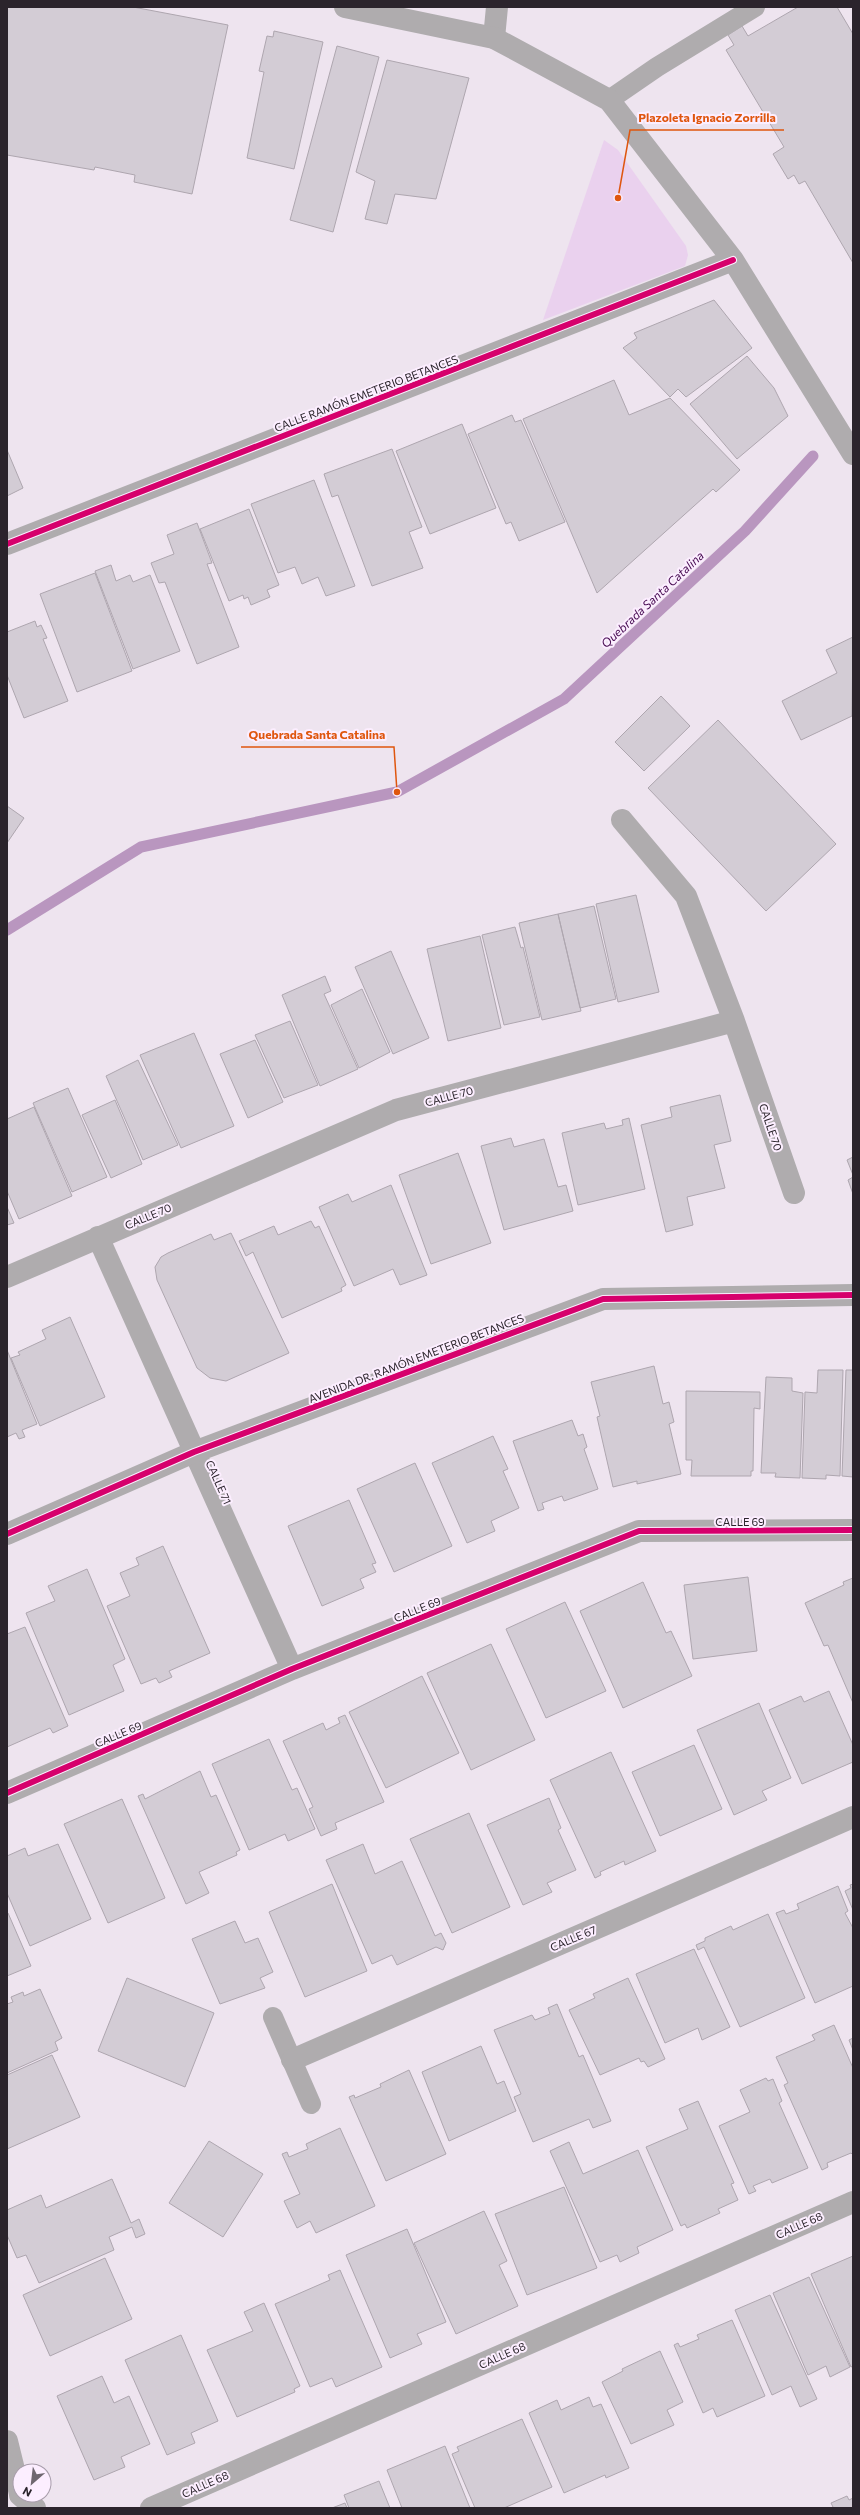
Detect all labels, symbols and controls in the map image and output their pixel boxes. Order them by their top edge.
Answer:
callout: Plazoleta Ignacio Zorrilla [630,106,784,130]
text: Plazoleta Ignacio Zorrilla [638,110,776,124]
street label: CALLE RAMÓN EMETERIO BETANCES [272,351,460,434]
water label: Quebrada Santa Catalina [598,548,706,650]
callout: Quebrada Santa Catalina [241,723,394,747]
text: Quebrada Santa Catalina [249,727,385,741]
street label: CALLE 70 [424,1083,474,1109]
street label: CALLE 70 [757,1102,785,1152]
street label: CALLE 70 [123,1200,173,1232]
street label: AVENIDA DR. RAMÓN EMETERIO BETANCES [306,1310,525,1405]
street label: CALLE 71 [204,1458,234,1506]
street label: CALLE 69 [715,1515,765,1528]
street label: CALLE 69 [392,1594,443,1624]
street label: CALLE 69 [93,1718,144,1750]
street label: CALLE 67 [548,1922,598,1954]
street label: CALLE 68 [774,2209,825,2241]
street label: CALLE 68 [477,2339,528,2371]
north arrow [12,2463,52,2503]
street label: CALLE 68 [180,2468,231,2500]
text: N [20,2485,34,2500]

